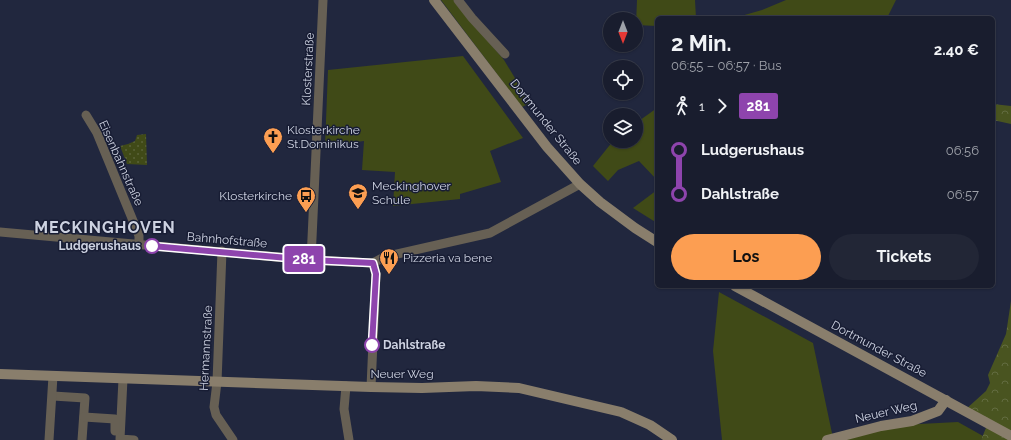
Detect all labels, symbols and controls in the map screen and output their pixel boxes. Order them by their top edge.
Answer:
north arrow [603,12,643,52]
map controls [603,12,643,148]
text: 2 Min. [671,30,732,56]
street label: Klosterstraße [299,32,317,106]
text: 2.40 € [934,41,979,59]
text: 06:55 – 06:57 · Bus [671,58,781,73]
button: locate [603,60,643,100]
street label: Dortmunder Straße [507,76,585,168]
icon: walk [671,95,693,117]
icon: forward [711,95,733,117]
text: 281 [747,98,770,114]
text: 1 [699,99,705,114]
button: layers [603,108,643,148]
street label: Eisenbahnstraße [96,118,146,208]
place label: Klosterkirche St.Dominikus [287,123,360,151]
church icon: Klosterkirche St.Dominikus [262,126,284,154]
text: Ludgerushaus [701,141,804,159]
text: 06:56 [946,143,979,158]
place label: Meckinghover Schule [372,179,452,207]
school or university icon: Meckinghover Schule [347,182,369,210]
bus stop icon: Klosterkirche [295,185,317,213]
text: Dahlstraße [701,185,779,203]
text: 06:57 [947,187,979,202]
place label: Klosterkirche [219,189,292,203]
district label: MECKINGHOVEN [34,218,176,237]
street label: Bahnhofstraße [186,230,268,250]
button: Los [671,234,821,280]
button: Tickets [829,234,979,280]
marker: Ludgerushaus [144,238,160,254]
place label: Ludgerushaus [59,239,141,253]
line badge: 281 [281,246,327,272]
restaurant icon: Pizzeria va bene [378,247,400,275]
text: 281 [292,251,316,267]
place label: Pizzeria va bene [403,251,492,265]
street label: Hermannstraße [197,305,215,391]
street label: Dortmunder Straße [829,318,929,380]
marker: Dahlstraße [364,337,380,353]
place label: Dahlstraße [383,338,445,352]
street label: Neuer Weg [370,367,434,381]
street label: Neuer Weg [854,398,918,426]

